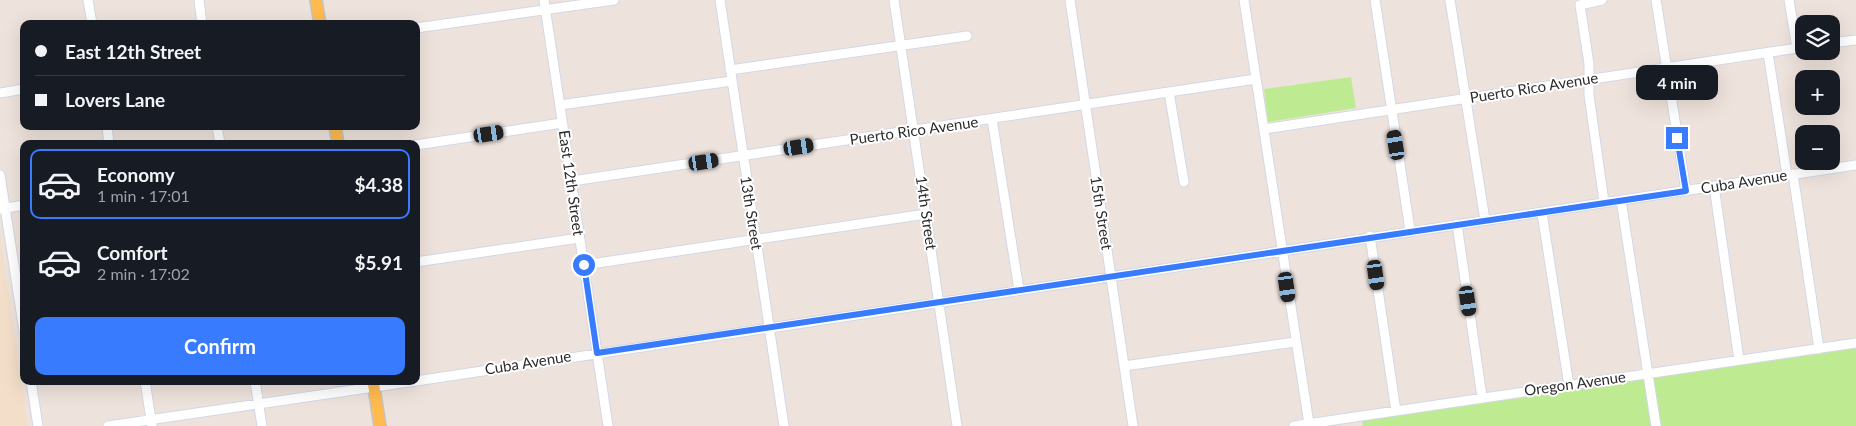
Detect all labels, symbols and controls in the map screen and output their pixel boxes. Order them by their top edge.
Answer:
map controls [1795,15,1840,170]
button: layers [1795,15,1840,60]
text: East 12th Street [65,40,201,63]
callout: 4 min [1636,66,1718,100]
street label: Puerto Rico Avenue [1468,68,1599,106]
button: + [1795,70,1840,115]
text: 4 min [1657,73,1697,92]
text: Lovers Lane [65,88,165,111]
street label: Puerto Rico Avenue [848,112,979,148]
car [473,124,504,144]
button: − [1795,125,1840,170]
route end [1666,127,1688,149]
street label: East 12th Street [556,129,588,237]
car [1386,129,1405,161]
car [783,137,814,157]
car [688,152,719,172]
icon: car [37,162,82,207]
text: Economy [97,163,175,186]
street label: Cuba Avenue [1699,165,1788,197]
text: $4.38 [354,173,403,196]
street label: 13th Street [737,175,767,252]
street label: 14th Street [913,175,941,252]
street label: 15th Street [1087,175,1117,252]
text: 1 min · 17:01 [97,186,190,205]
icon: car [37,240,82,285]
text: Comfort [97,241,168,264]
text: $5.91 [354,251,403,274]
route start [573,254,595,276]
car [1366,259,1385,291]
text: 2 min · 17:02 [97,264,190,283]
car [1277,271,1296,303]
car [1458,285,1477,317]
button: Confirm [35,317,405,375]
street label: Cuba Avenue [483,346,572,378]
street label: Oregon Avenue [1523,367,1627,399]

